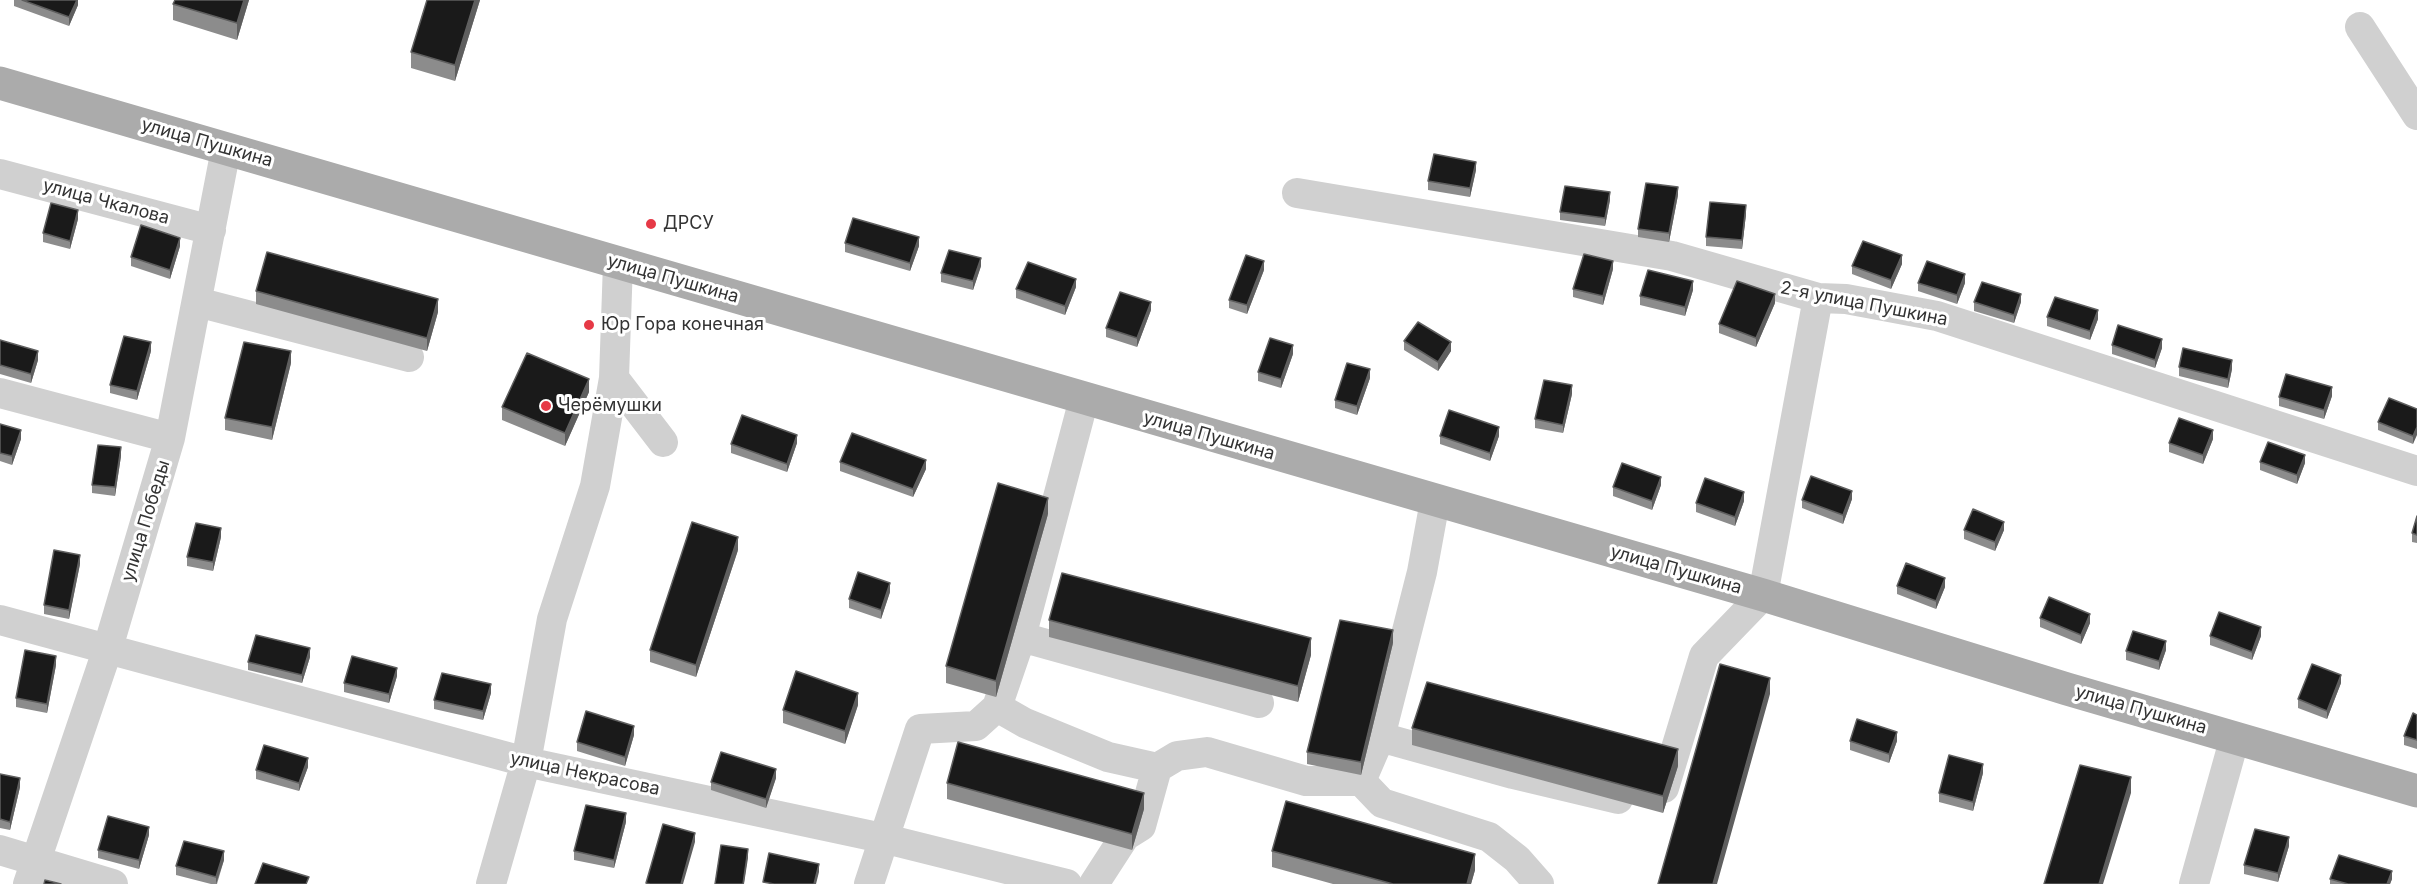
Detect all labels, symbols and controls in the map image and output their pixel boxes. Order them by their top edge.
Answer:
street label: улица Пушкина [139,114,275,172]
street label: улица Чкалова [40,175,172,229]
place label: ДРСУ [663,213,714,235]
marker: ДРСУ [644,217,658,231]
street label: улица Пушкина [605,250,741,308]
street label: 2-я улица Пушкина [1778,277,1950,331]
place label: Юр Гора конечная [601,314,764,336]
marker: Юр Гора конечная [582,318,596,332]
place label: Черёмушки [558,395,662,417]
marker: Черёмушки [539,399,553,413]
street label: улица Пушкина [1141,407,1277,465]
street label: улица Победы [117,458,175,584]
street label: улица Пушкина [1608,541,1744,599]
street label: улица Пушкина [2073,681,2209,739]
street label: улица Некрасова [508,748,662,800]

